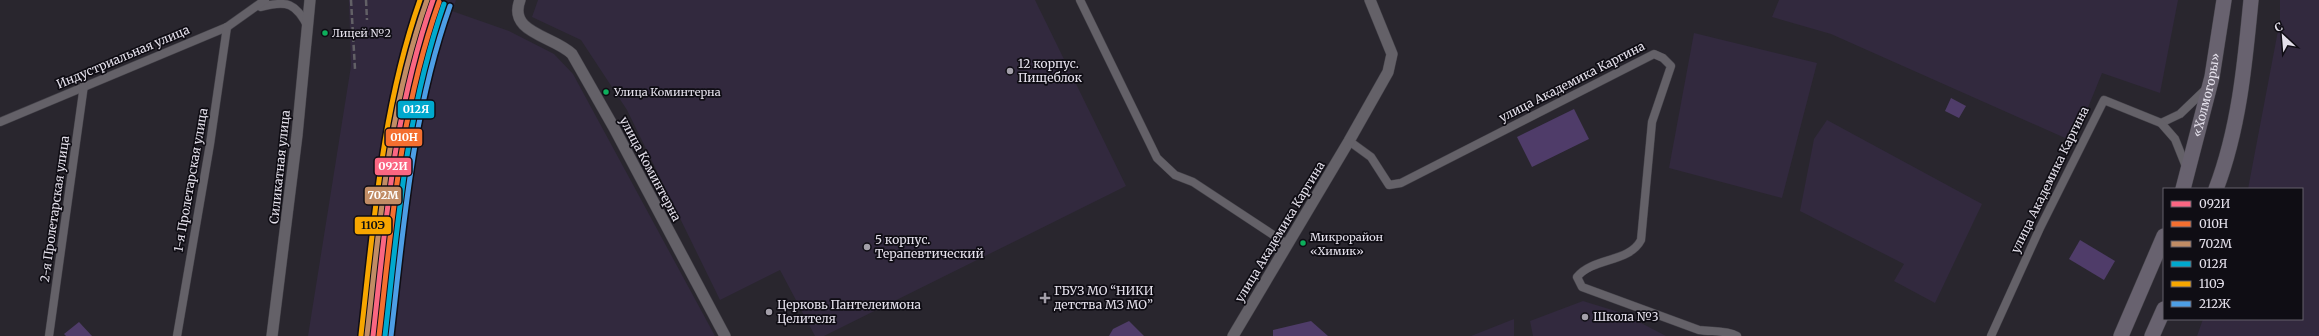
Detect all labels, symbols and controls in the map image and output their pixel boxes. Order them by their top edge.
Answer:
north arrow [2263,16,2303,56]
text: С [2272,19,2285,35]
street label: Индустриальная улица [54,21,192,91]
place label: Лицей №2 [332,26,391,40]
marker: Лицей №2 [320,28,330,38]
street label: улица Академика Каргина [1496,38,1648,125]
street label: «Холмогоры» [2189,52,2223,138]
place label: 12 корпус. Пищеблок [1018,56,1082,85]
marker: 12 корпус. Пищеблок [1005,66,1015,76]
place label: Улица Коминтерна [613,85,721,99]
marker: Улица Коминтерна [601,87,611,97]
line badge: 012Я [397,100,435,119]
text: 012Я [403,102,429,116]
street label: улица Академика Каргина [2007,103,2092,256]
street label: 1-я Пролетарская улица [170,106,211,253]
street label: Силикатная улица [266,109,293,224]
street label: улица Коминтерна [617,114,685,224]
line badge: 010Н [385,128,423,147]
text: 010Н [390,130,418,144]
street label: 2-я Пролетарская улица [37,134,72,283]
line badge: 092И [374,157,412,176]
street label: улица Академика Каргина [1232,158,1328,305]
text: 092И [378,159,408,173]
line badge: 702М [364,186,402,205]
text: 702М [368,188,399,202]
legend [2163,188,2303,320]
text: 092И [2199,196,2231,211]
line badge: 110Э [354,216,392,235]
text: 010Н [2199,216,2229,231]
text: 110Э [361,218,386,232]
place label: Микрорайон «Химик» [1310,230,1383,258]
place label: 5 корпус. Терапевтический [875,232,984,261]
text: 702М [2199,236,2232,251]
marker: Микрорайон «Химик» [1298,238,1308,248]
marker: 5 корпус. Терапевтический [862,242,872,252]
text: 012Я [2199,256,2228,271]
text: 110Э [2199,276,2225,291]
place label: ГБУЗ МО “НИКИ детства МЗ МО” [1053,283,1154,312]
marker: ГБУЗ МО “НИКИ детства МЗ МО” [1039,292,1051,304]
text: 212Ж [2199,296,2231,311]
place label: Церковь Пантелеимона Целителя [777,297,921,326]
marker: Церковь Пантелеимона Целителя [764,307,774,317]
place label: Школа №3 [1593,309,1659,324]
marker: Школа №3 [1580,312,1590,322]

